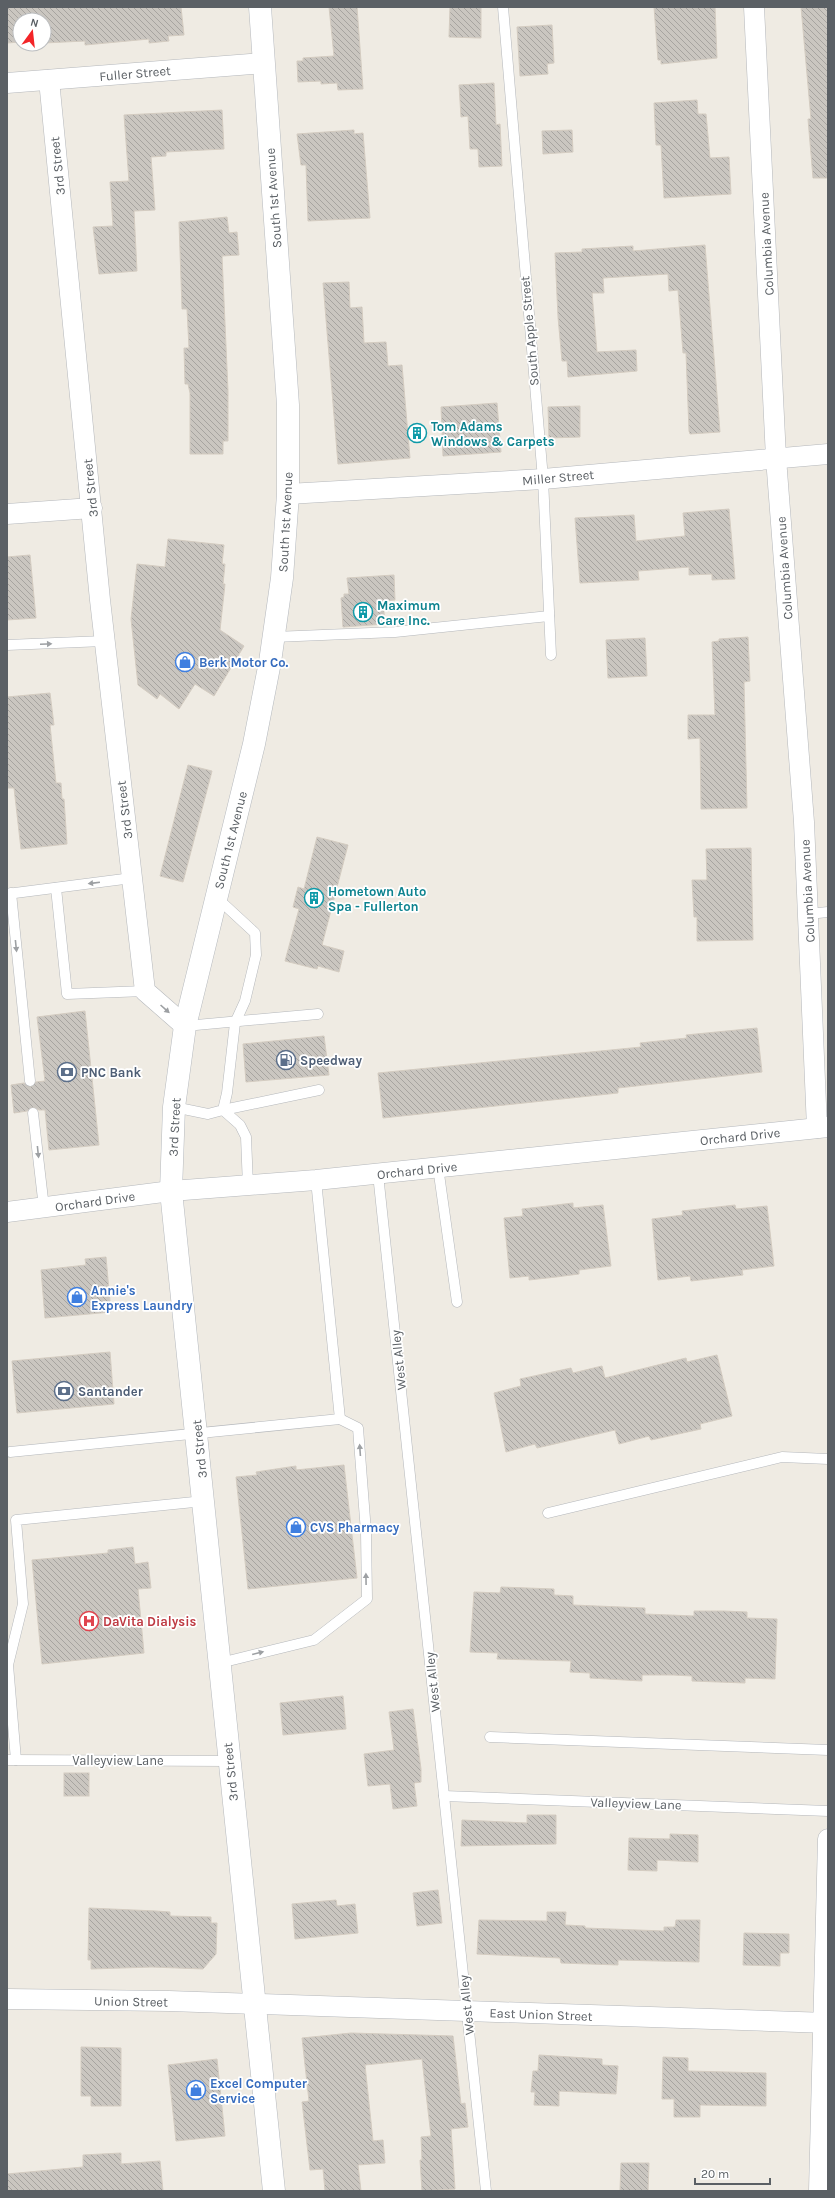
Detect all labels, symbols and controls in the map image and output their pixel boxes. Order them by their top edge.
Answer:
north arrow [12,12,52,52]
text: N [29,16,40,30]
street label: Fuller Street [99,63,172,84]
street label: 3rd Street [47,136,68,196]
street label: South 1st Avenue [262,147,284,249]
street label: Columbia Avenue [756,192,777,296]
street label: South Apple Street [517,275,542,387]
place label: Tom Adams Windows & Carpets [431,419,555,449]
building icon: Tom Adams Windows & Carpets [406,422,428,444]
street label: 3rd Street [80,458,101,518]
street label: Miller Street [521,467,595,488]
street label: South 1st Avenue [275,471,296,573]
street label: Columbia Avenue [773,516,796,620]
place label: Maximum Care Inc. [377,598,440,628]
building icon: Maximum Care Inc. [352,601,374,623]
one-way arrow [40,641,53,647]
shop icon: Berk Motor Co. [174,651,196,673]
place label: Berk Motor Co. [199,655,289,670]
street label: 3rd Street [113,780,136,840]
street label: South 1st Avenue [211,789,250,891]
street label: Columbia Avenue [797,839,818,943]
one-way arrow [88,880,100,886]
place label: Hometown Auto Spa - Fullerton [328,884,426,914]
building icon: Hometown Auto Spa - Fullerton [303,887,325,909]
one-way arrow [13,940,19,952]
one-way arrow [160,1004,170,1013]
fuel station icon: Speedway [275,1049,297,1071]
place label: Speedway [300,1053,362,1068]
bank icon: PNC Bank [56,1061,78,1083]
place label: PNC Bank [81,1065,142,1080]
street label: 3rd Street [165,1097,184,1157]
street label: Orchard Drive [699,1125,781,1148]
one-way arrow [34,1146,41,1158]
street label: Orchard Drive [376,1159,458,1182]
street label: Orchard Drive [54,1188,136,1215]
place label: Annie's Express Laundry [91,1283,193,1313]
shop icon: Annie's Express Laundry [66,1286,88,1308]
street label: West Alley [388,1329,409,1391]
bank icon: Santander [53,1380,75,1402]
place label: Santander [78,1384,144,1399]
street label: 3rd Street [189,1419,210,1479]
one-way arrow [356,1444,363,1456]
shop icon: CVS Pharmacy [285,1516,307,1538]
place label: CVS Pharmacy [310,1520,400,1535]
one-way arrow [363,1573,370,1585]
hospital icon: DaVita Dialysis [78,1610,100,1632]
place label: DaVita Dialysis [103,1614,196,1629]
one-way arrow [251,1650,264,1656]
street label: West Alley [422,1651,443,1713]
street label: 3rd Street [220,1742,241,1802]
street label: Valleyview Lane [72,1753,164,1768]
street label: Valleyview Lane [590,1794,682,1813]
street label: West Alley [456,1974,477,2036]
street label: Union Street [94,1993,168,2010]
street label: East Union Street [489,2005,593,2024]
place label: Excel Computer Service [210,2076,308,2106]
shop icon: Excel Computer Service [185,2079,207,2101]
scale bar [695,2160,770,2186]
text: 20 m [701,2167,729,2181]

